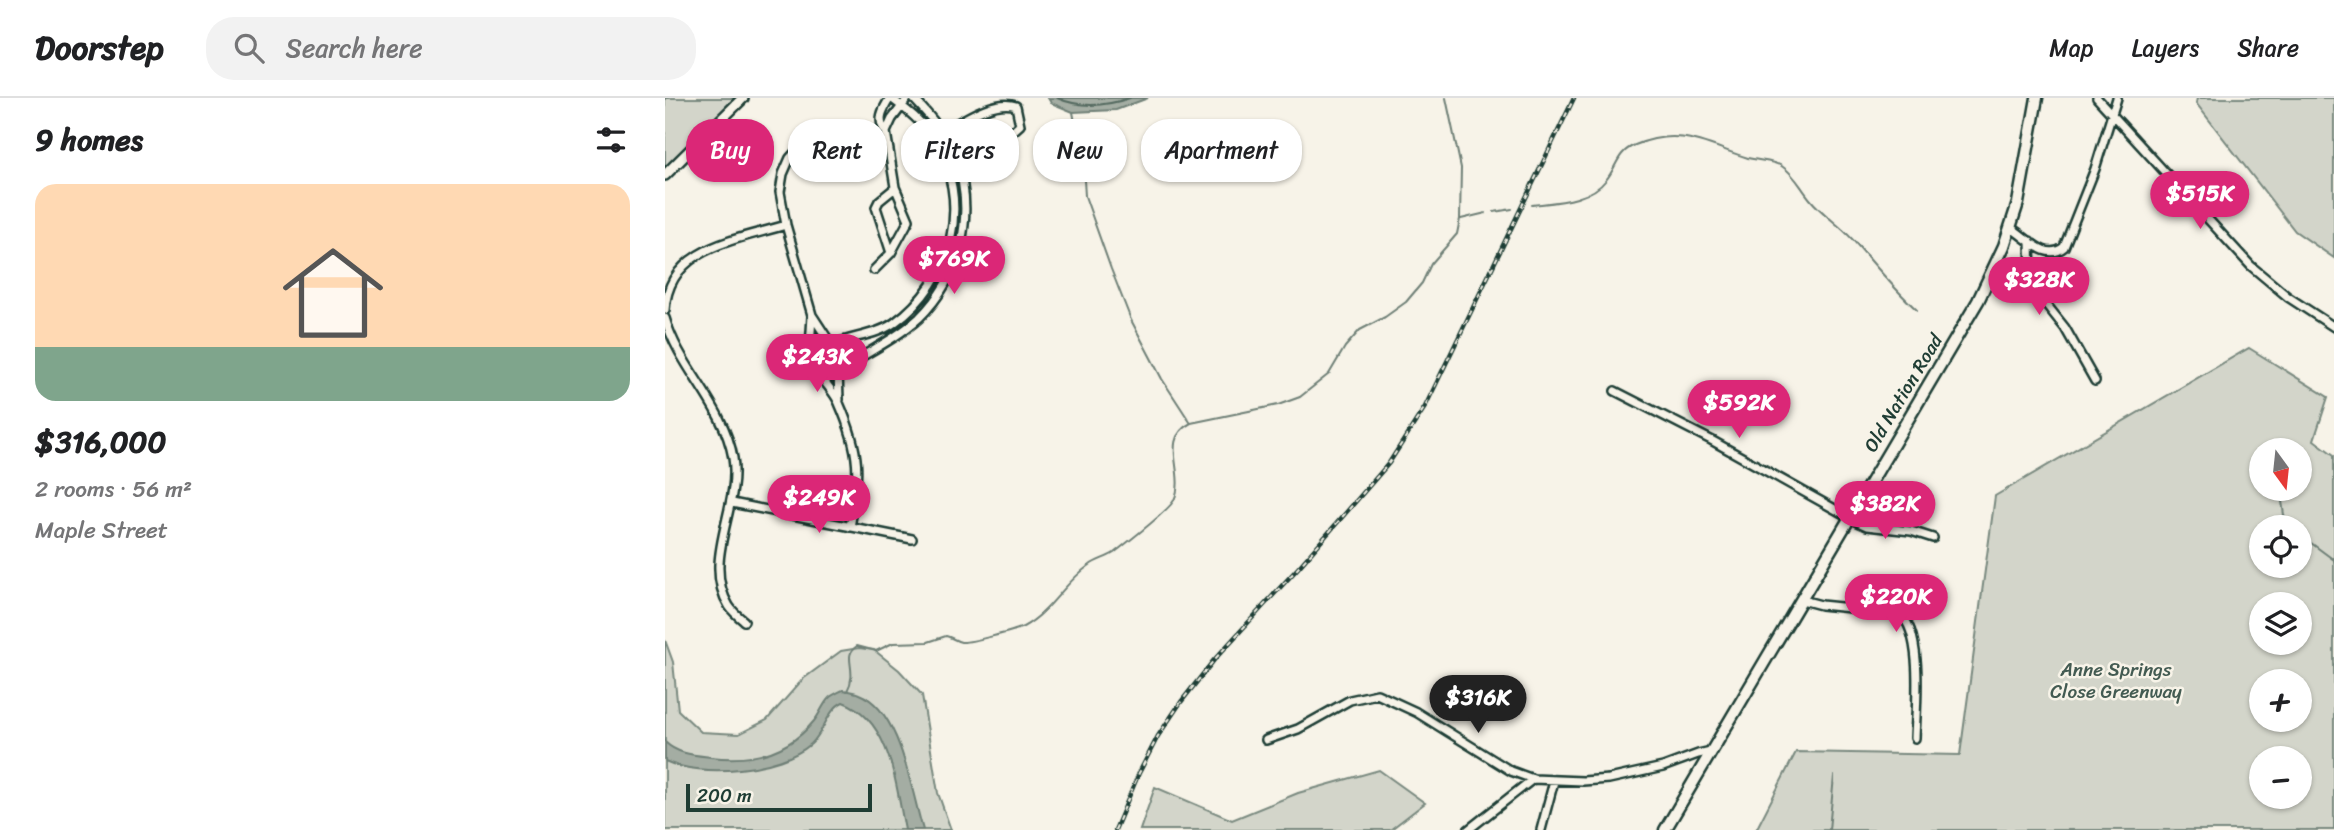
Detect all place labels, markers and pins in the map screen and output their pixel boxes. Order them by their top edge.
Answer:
pin: $515K [2151,172,2249,231]
pin: $769K [905,236,1003,296]
pin: $328K [1990,258,2088,317]
pin: $243K [768,334,866,394]
pin: $592K [1690,380,1788,440]
pin: $249K [770,476,868,535]
pin: $382K [1836,482,1934,541]
pin: $220K [1847,574,1945,634]
pin: $316K [1429,676,1527,735]

